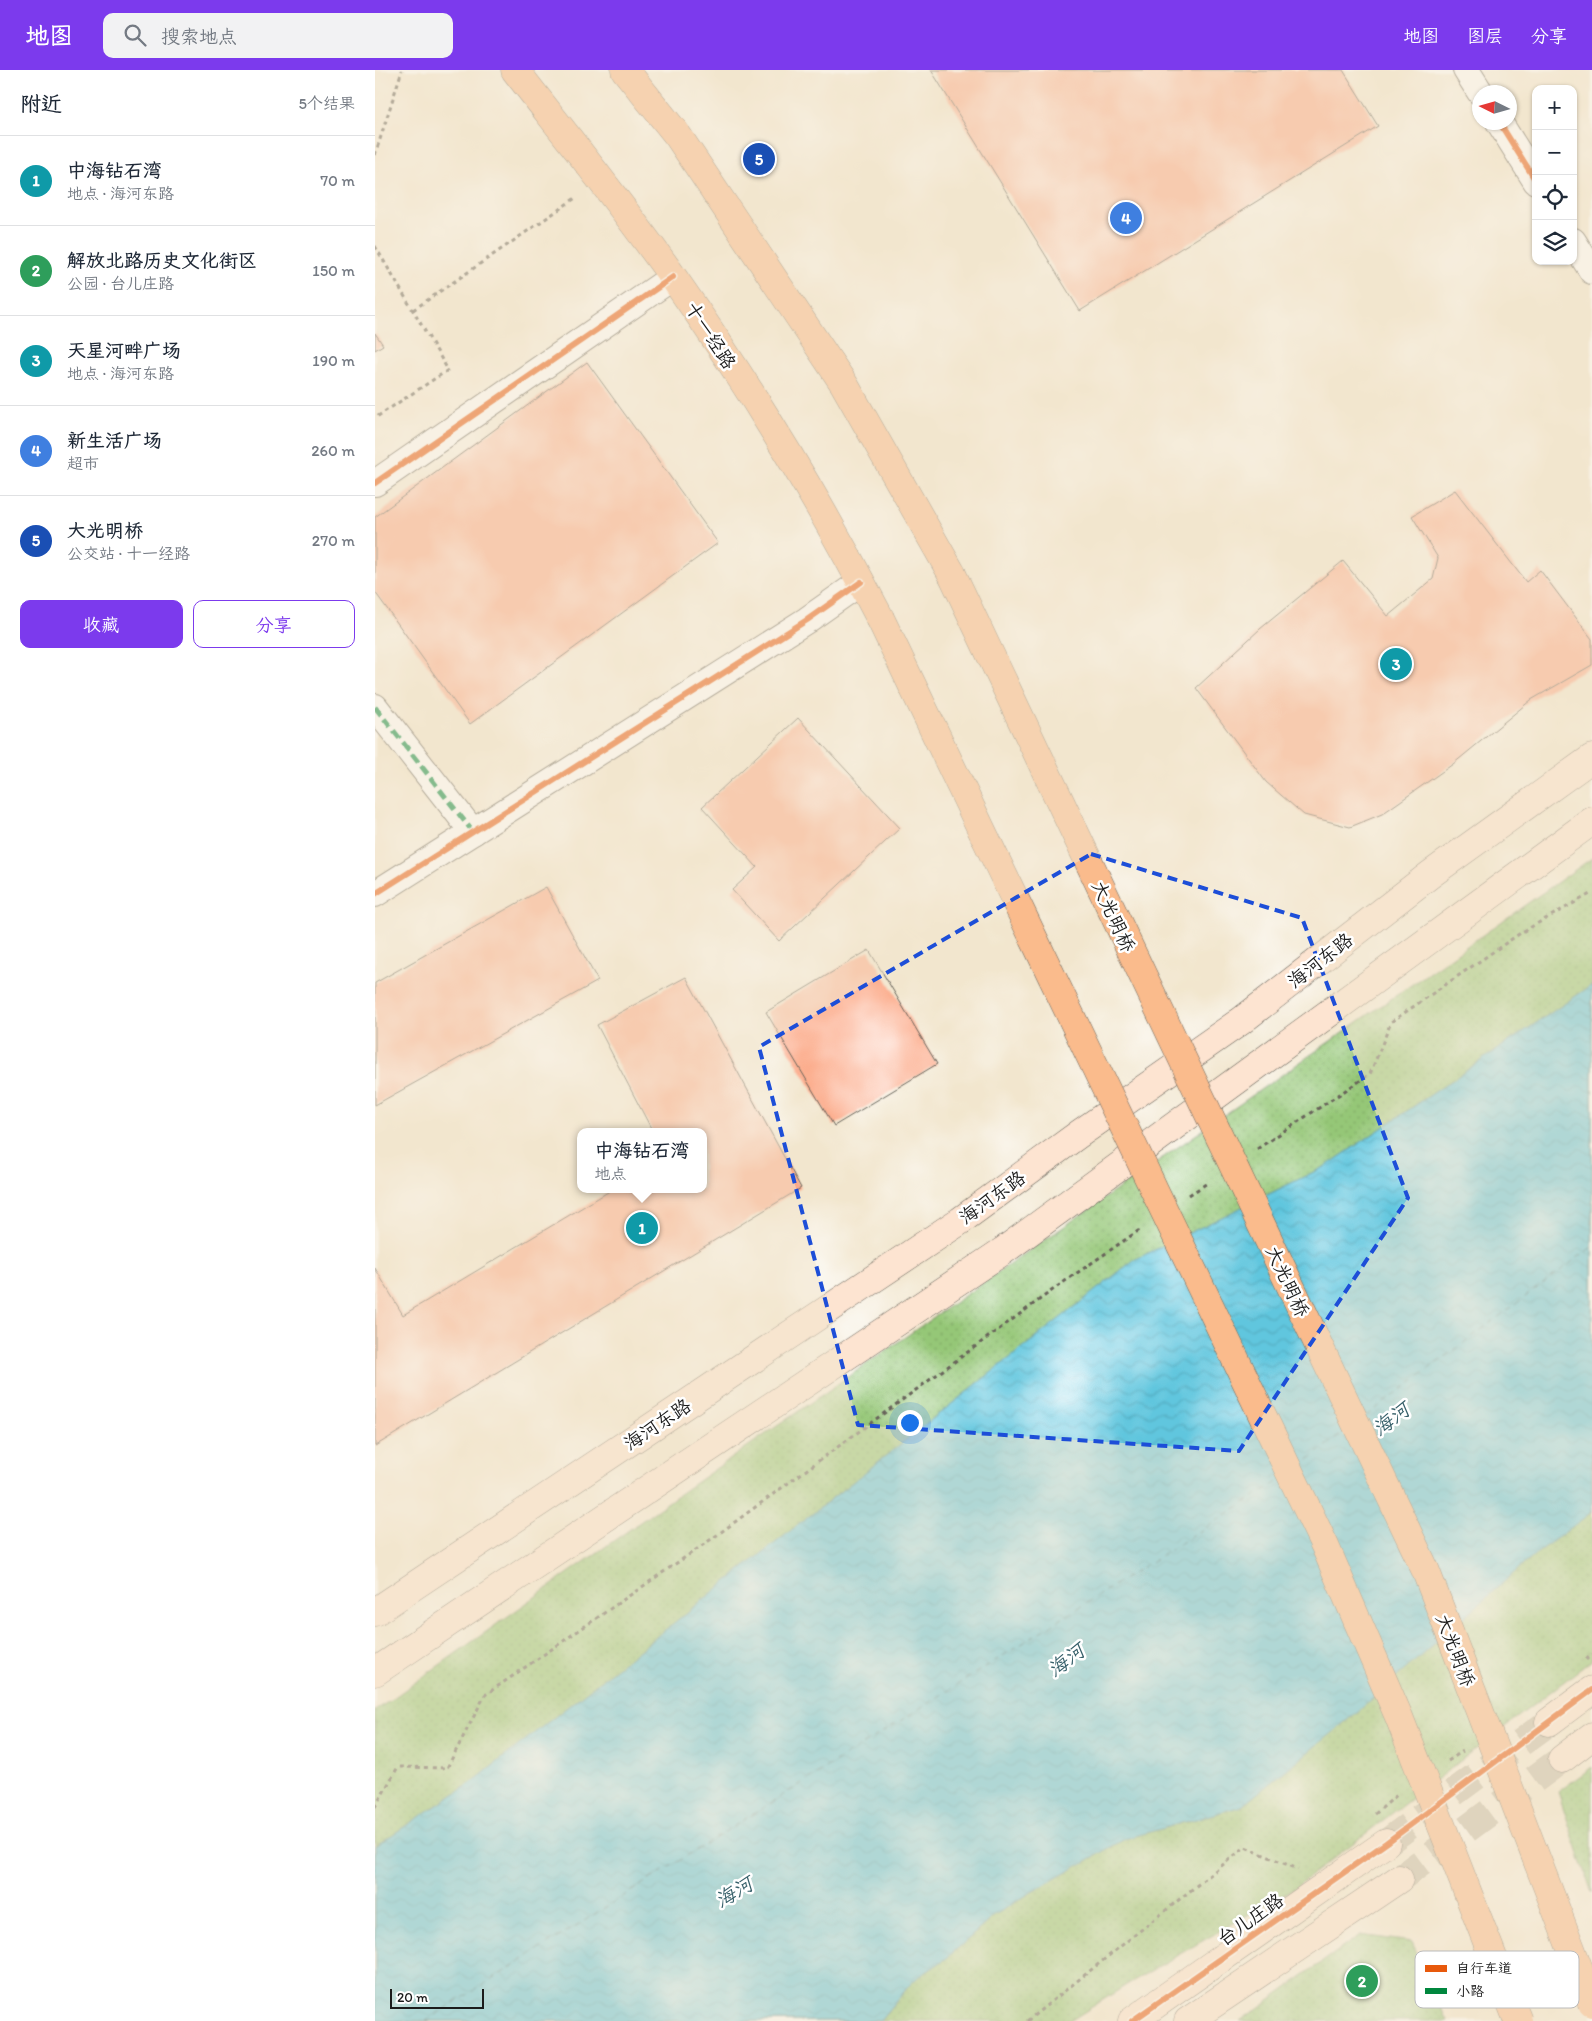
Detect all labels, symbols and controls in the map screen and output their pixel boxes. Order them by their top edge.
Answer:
search box [103,13,453,58]
text: 地图 [25,21,73,50]
icon: search [121,21,149,49]
text: 搜索地点 [161,25,237,48]
text: 地图 [1403,25,1439,47]
text: 图层 [1467,25,1503,47]
text: 分享 [1531,25,1567,47]
north arrow [1472,85,1517,130]
map controls [1532,85,1577,265]
button: + [1532,85,1577,130]
text: 附近 [20,91,62,116]
text: 5个结果 [299,94,355,113]
button: − [1532,130,1577,175]
pin: 5 [743,140,775,178]
text: 中海钻石湾 [67,159,162,182]
text: 1 [32,171,40,190]
text: 70 m [320,171,355,190]
button: locate [1532,175,1577,220]
text: 地点 · 海河东路 [67,184,174,203]
pin: 4 [1110,199,1142,237]
button: layers [1532,220,1577,265]
text: 解放北路历史文化街区 [67,249,257,272]
text: 2 [32,261,40,280]
text: 150 m [312,261,355,280]
text: 公园 · 台儿庄路 [67,274,174,293]
street label: 十一经路 [680,297,741,373]
text: 天星河畔广场 [67,339,181,362]
text: 3 [32,351,40,370]
text: 190 m [312,351,355,370]
text: 地点 · 海河东路 [67,364,174,383]
text: 新生活广场 [67,429,162,452]
text: 4 [31,441,41,460]
text: 260 m [311,441,355,460]
text: 超市 [67,454,99,473]
text: 大光明桥 [67,519,143,542]
text: 5 [32,531,40,550]
text: 270 m [312,531,355,550]
text: 公交站 · 十一经路 [67,544,190,563]
button: 收藏 [20,600,183,648]
button: 分享 [193,600,355,648]
pin: 3 [1380,645,1412,683]
street label: 大光明桥 [1087,877,1140,956]
street label: 海河东路 [1283,928,1357,993]
popup [577,1128,707,1193]
text: 中海钻石湾 [594,1139,690,1162]
text: 地点 [594,1164,627,1183]
street label: 海河东路 [955,1166,1030,1229]
pin: 1 [626,1209,658,1247]
street label: 大光明桥 [1261,1242,1314,1321]
street label: 海河东路 [619,1394,695,1455]
water label: 海河 [1368,1396,1417,1441]
your location [897,1410,923,1436]
street label: 大光明桥 [1431,1611,1480,1690]
water label: 海河 [1043,1637,1092,1682]
water label: 海河 [711,1870,760,1913]
street label: 台儿庄路 [1213,1888,1288,1951]
legend [1415,1951,1579,2008]
text: 自行车道 [1456,1960,1512,1977]
pin: 2 [1346,1962,1378,2000]
text: 小路 [1456,1983,1484,2000]
scale bar [390,1986,484,2009]
text: 20 m [397,1989,428,2006]

